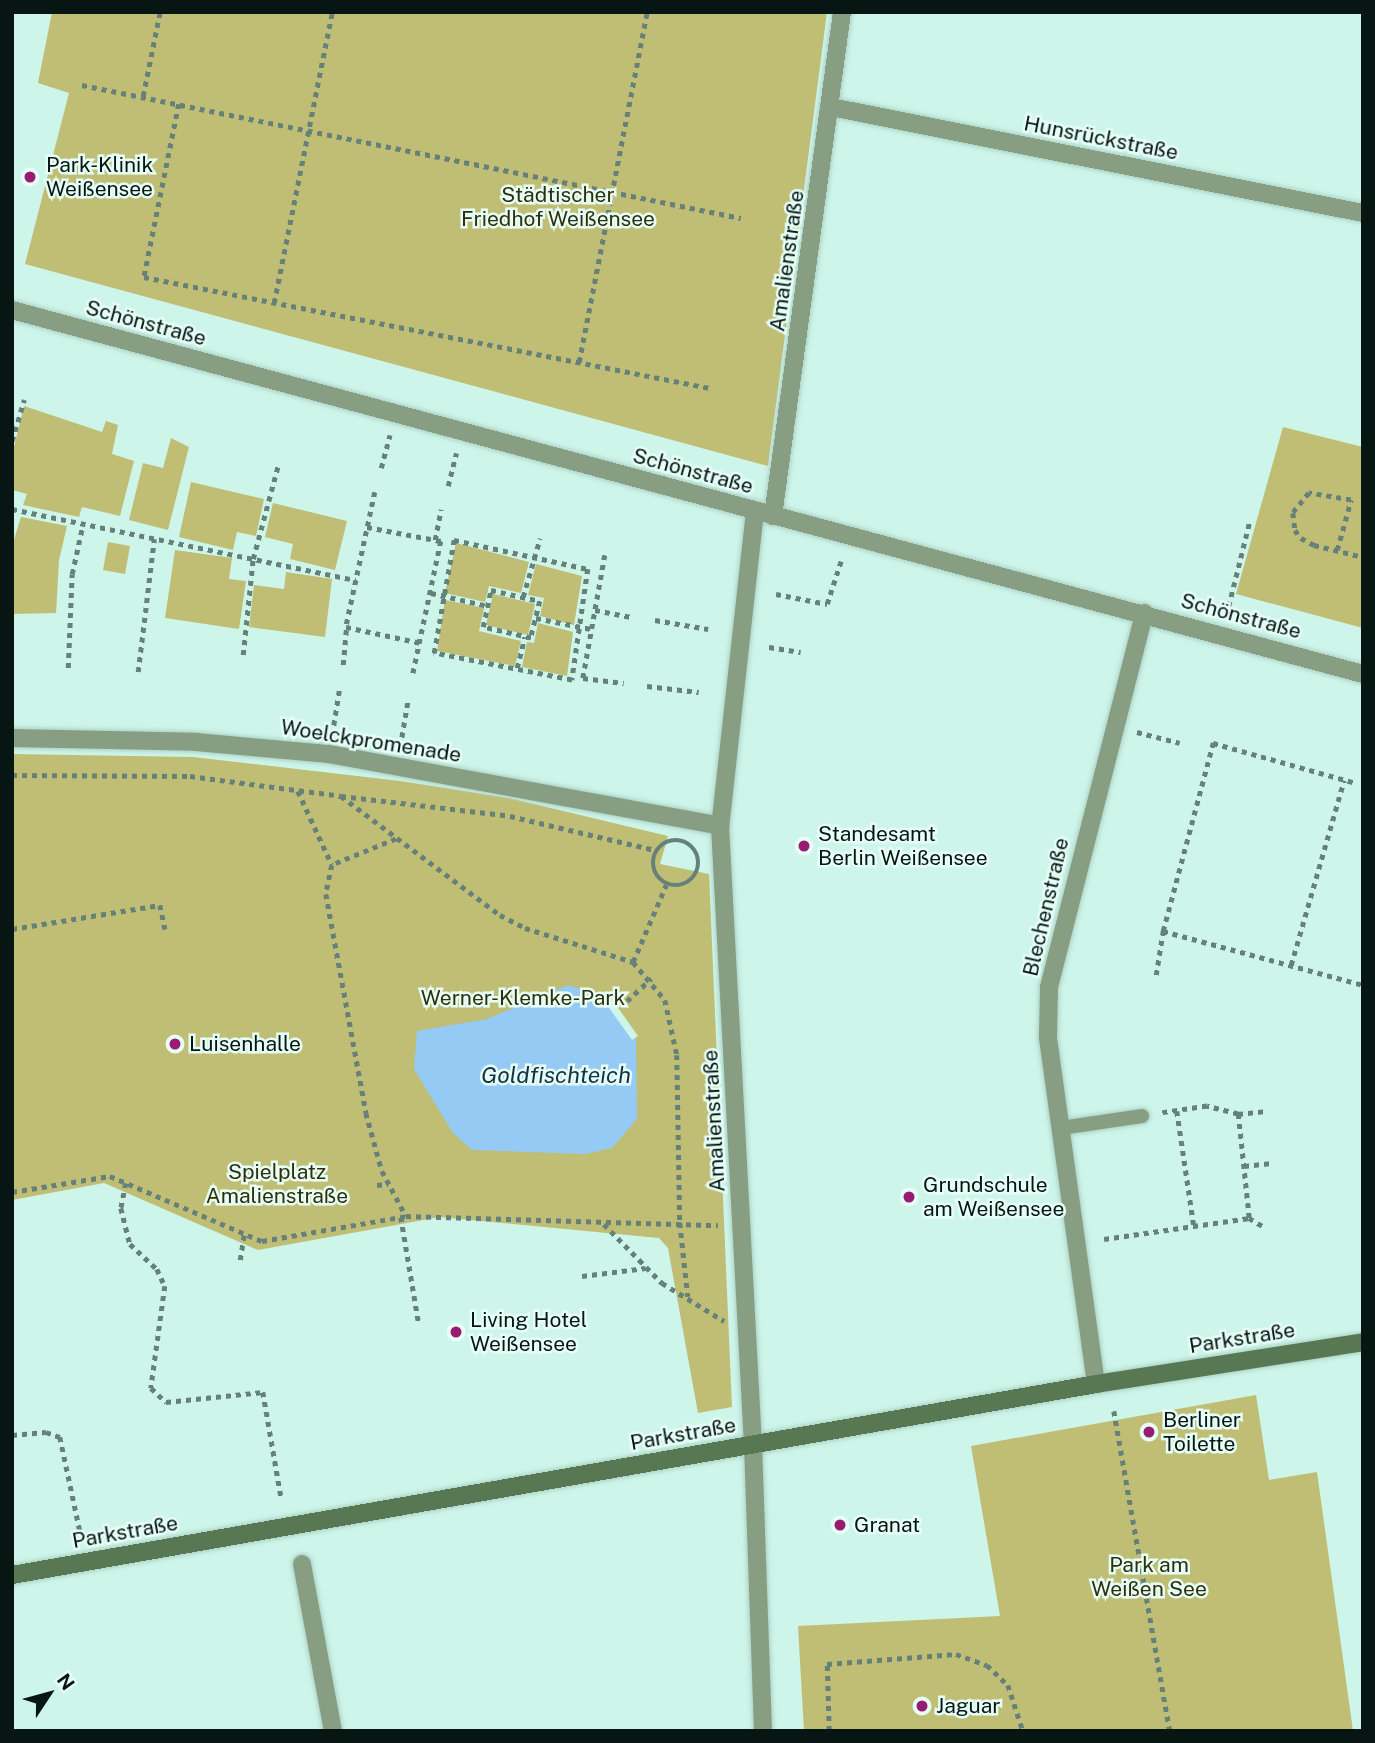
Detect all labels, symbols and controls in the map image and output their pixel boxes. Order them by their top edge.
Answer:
street label: Hunsrückstraße [1022,111,1180,165]
place label: Park-Klinik Weißensee [46,152,153,202]
marker: Park-Klinik Weißensee [20,167,40,187]
park label: Städtischer Friedhof Weißensee [461,182,655,232]
street label: Amalienstraße [765,189,809,333]
street label: Schönstraße [83,295,209,351]
street label: Schönstraße [630,443,756,499]
street label: Schönstraße [1178,588,1304,644]
street label: Woelckpromenade [279,714,463,768]
place label: Standesamt Berlin Weißensee [818,821,988,871]
street label: Blechenstraße [1018,835,1074,979]
marker: Standesamt Berlin Weißensee [796,838,812,854]
park label: Werner-Klemke-Park [421,985,625,1011]
place label: Luisenhalle [189,1031,301,1057]
marker: Luisenhalle [167,1036,183,1052]
street label: Amalienstraße [698,1049,730,1193]
water label: Goldfischteich [481,1061,631,1089]
park label: Spielplatz Amalienstraße [206,1159,348,1209]
place label: Grundschule am Weißensee [923,1172,1065,1222]
marker: Grundschule am Weißensee [901,1189,917,1205]
place label: Living Hotel Weißensee [470,1307,587,1357]
street label: Parkstraße [1187,1317,1297,1359]
marker: Living Hotel Weißensee [448,1324,464,1340]
place label: Berliner Toilette [1163,1407,1241,1457]
street label: Parkstraße [628,1412,738,1456]
marker: Berliner Toilette [1141,1424,1157,1440]
street label: Parkstraße [70,1510,180,1554]
place label: Granat [854,1512,920,1538]
marker: Granat [832,1517,848,1533]
park label: Park am Weißen See [1091,1552,1207,1602]
north arrow [14,1659,84,1729]
text: N [53,1669,79,1694]
place label: Jaguar [936,1693,1001,1719]
marker: Jaguar [914,1698,930,1714]

